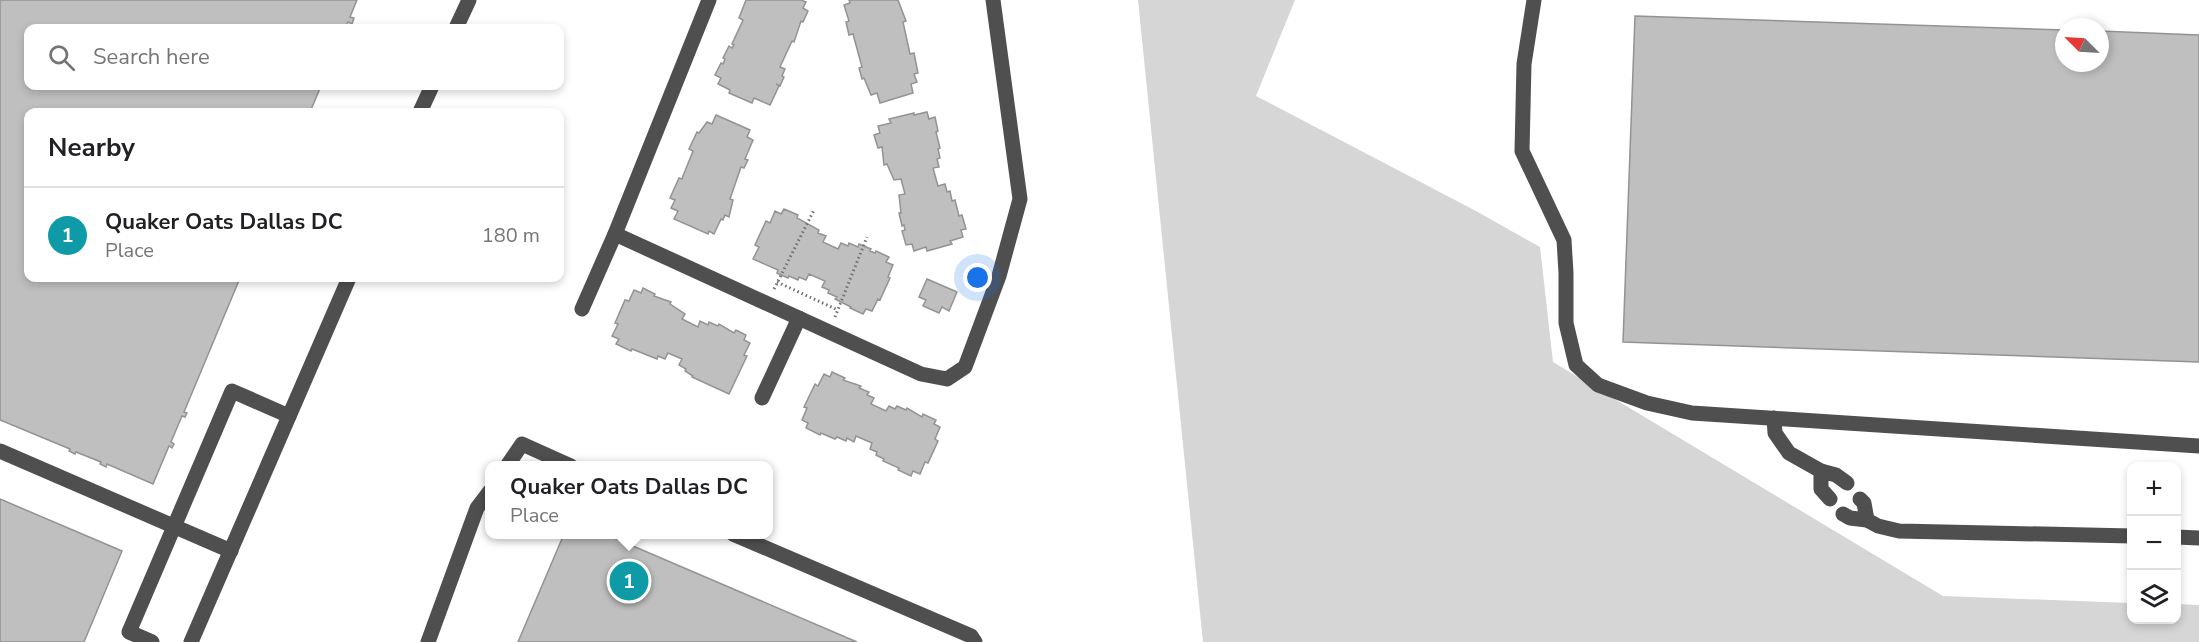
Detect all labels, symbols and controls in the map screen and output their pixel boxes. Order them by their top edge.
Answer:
north arrow [2055,18,2109,72]
search box [24,24,564,90]
icon: search [45,41,78,74]
text: Search here [93,42,210,72]
text: Nearby [48,130,135,165]
text: Quaker Oats Dallas DC [105,207,343,237]
text: 1 [62,222,74,249]
text: 180 m [482,222,540,249]
text: Place [105,237,154,264]
your location [963,263,992,292]
popup [485,461,773,539]
map controls [2127,462,2181,624]
button: + [2127,462,2181,516]
text: Quaker Oats Dallas DC [510,472,748,502]
text: Place [510,502,559,529]
button: − [2127,516,2181,570]
pin: 1 [610,558,648,604]
button: layers [2127,570,2181,624]

